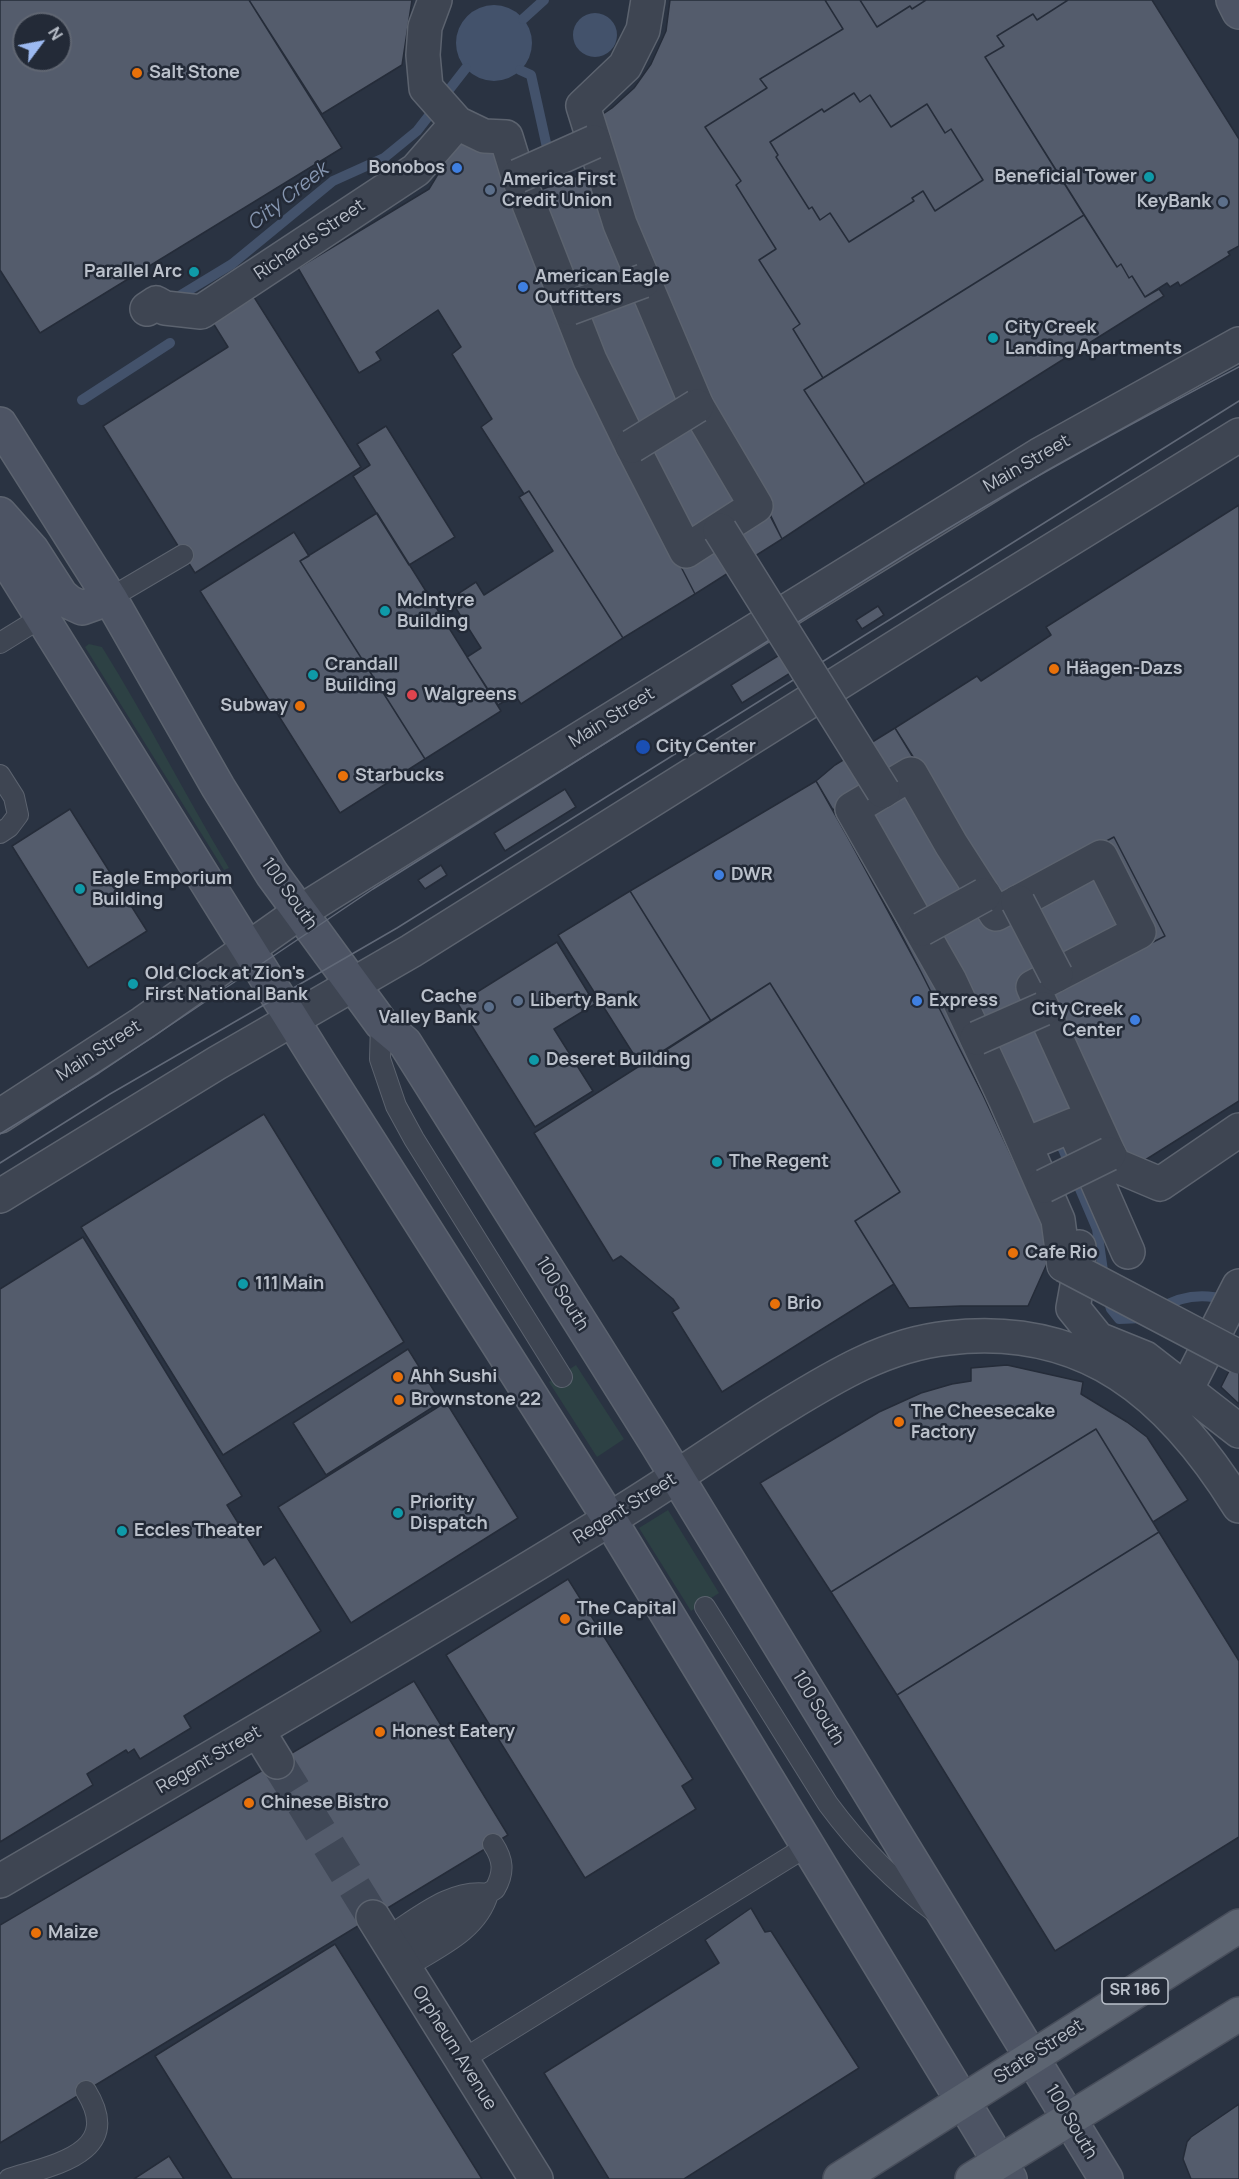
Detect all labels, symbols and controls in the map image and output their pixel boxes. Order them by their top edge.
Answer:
north arrow [12,12,72,72]
text: N [43,23,68,44]
place label: Salt Stone [149,62,240,84]
marker: Salt Stone [130,66,144,80]
place label: Bonobos [369,157,445,179]
water label: City Creek [243,158,333,236]
marker: Bonobos [450,161,464,175]
place label: Beneficial Tower [995,166,1137,188]
place label: America First Credit Union [502,169,616,212]
marker: Beneficial Tower [1142,170,1156,184]
marker: America First Credit Union [483,183,497,197]
place label: KeyBank [1137,191,1211,213]
street label: Richards Street [250,195,370,285]
marker: KeyBank [1216,195,1230,209]
place label: Parallel Arc [84,261,182,283]
marker: Parallel Arc [187,265,201,279]
place label: American Eagle Outfitters [535,266,669,308]
marker: American Eagle Outfitters [516,280,530,294]
place label: City Creek Landing Apartments [1005,317,1182,360]
marker: City Creek Landing Apartments [986,331,1000,345]
street label: Main Street [980,431,1074,497]
place label: McIntyre Building [397,590,474,632]
marker: McIntyre Building [378,604,392,618]
place label: Crandall Building [325,654,398,696]
place label: Häagen-Dazs [1066,658,1183,680]
marker: Häagen-Dazs [1047,662,1061,676]
marker: Crandall Building [306,668,320,682]
street label: Main Street [565,683,659,753]
place label: Walgreens [424,684,517,706]
marker: Walgreens [405,688,419,702]
place label: Subway [220,695,288,717]
marker: Subway [293,699,307,713]
place label: City Center [656,736,756,758]
marker: City Center [634,738,652,756]
place label: Starbucks [355,765,444,787]
marker: Starbucks [336,769,350,783]
street label: 100 South [256,854,322,934]
place label: DWR [731,864,773,886]
place label: Eagle Emporium Building [92,868,232,910]
marker: DWR [712,868,726,882]
marker: Eagle Emporium Building [73,882,87,896]
place label: Old Clock at Zion's First National Bank [145,963,308,1006]
marker: Old Clock at Zion's First National Bank [126,977,140,991]
place label: Cache Valley Bank [379,986,477,1028]
place label: Liberty Bank [530,990,638,1012]
place label: Express [929,990,998,1012]
marker: Liberty Bank [511,994,525,1008]
marker: Express [910,994,924,1008]
place label: City Creek Center [1032,999,1123,1042]
marker: Cache Valley Bank [482,1000,496,1014]
marker: City Creek Center [1128,1013,1142,1027]
street label: Main Street [53,1016,145,1086]
place label: Deseret Building [546,1049,690,1071]
marker: Deseret Building [527,1053,541,1067]
place label: The Regent [729,1151,829,1173]
marker: The Regent [710,1155,724,1169]
place label: Cafe Rio [1025,1242,1098,1264]
marker: Cafe Rio [1006,1246,1020,1260]
street label: 100 South [531,1253,593,1335]
place label: 111 Main [255,1273,324,1295]
marker: 111 Main [236,1277,250,1291]
place label: Brio [787,1293,822,1315]
marker: Brio [768,1297,782,1311]
place label: Ahh Sushi [410,1366,497,1388]
marker: Ahh Sushi [391,1370,405,1384]
place label: Brownstone 22 [411,1389,541,1411]
marker: Brownstone 22 [392,1393,406,1407]
place label: The Cheesecake Factory [911,1401,1055,1444]
marker: The Cheesecake Factory [892,1415,906,1429]
street label: Regent Street [570,1469,680,1549]
place label: Priority Dispatch [410,1492,488,1534]
marker: Priority Dispatch [391,1506,405,1520]
place label: Eccles Theater [134,1520,262,1542]
marker: Eccles Theater [115,1524,129,1538]
place label: The Capital Grille [577,1598,677,1640]
marker: The Capital Grille [558,1612,572,1626]
street label: 100 South [787,1667,849,1749]
street label: Regent Street [153,1721,265,1799]
place label: Honest Eatery [392,1721,515,1743]
marker: Honest Eatery [373,1725,387,1739]
place label: Chinese Bistro [261,1792,389,1814]
marker: Chinese Bistro [242,1796,256,1810]
place label: Maize [48,1922,99,1944]
marker: Maize [29,1926,43,1940]
road number: SR 186 [1102,1978,1168,2004]
street label: Orpheum Avenue [407,1982,501,2114]
street label: State Street [990,2015,1088,2089]
street label: 100 South [1040,2081,1102,2163]

